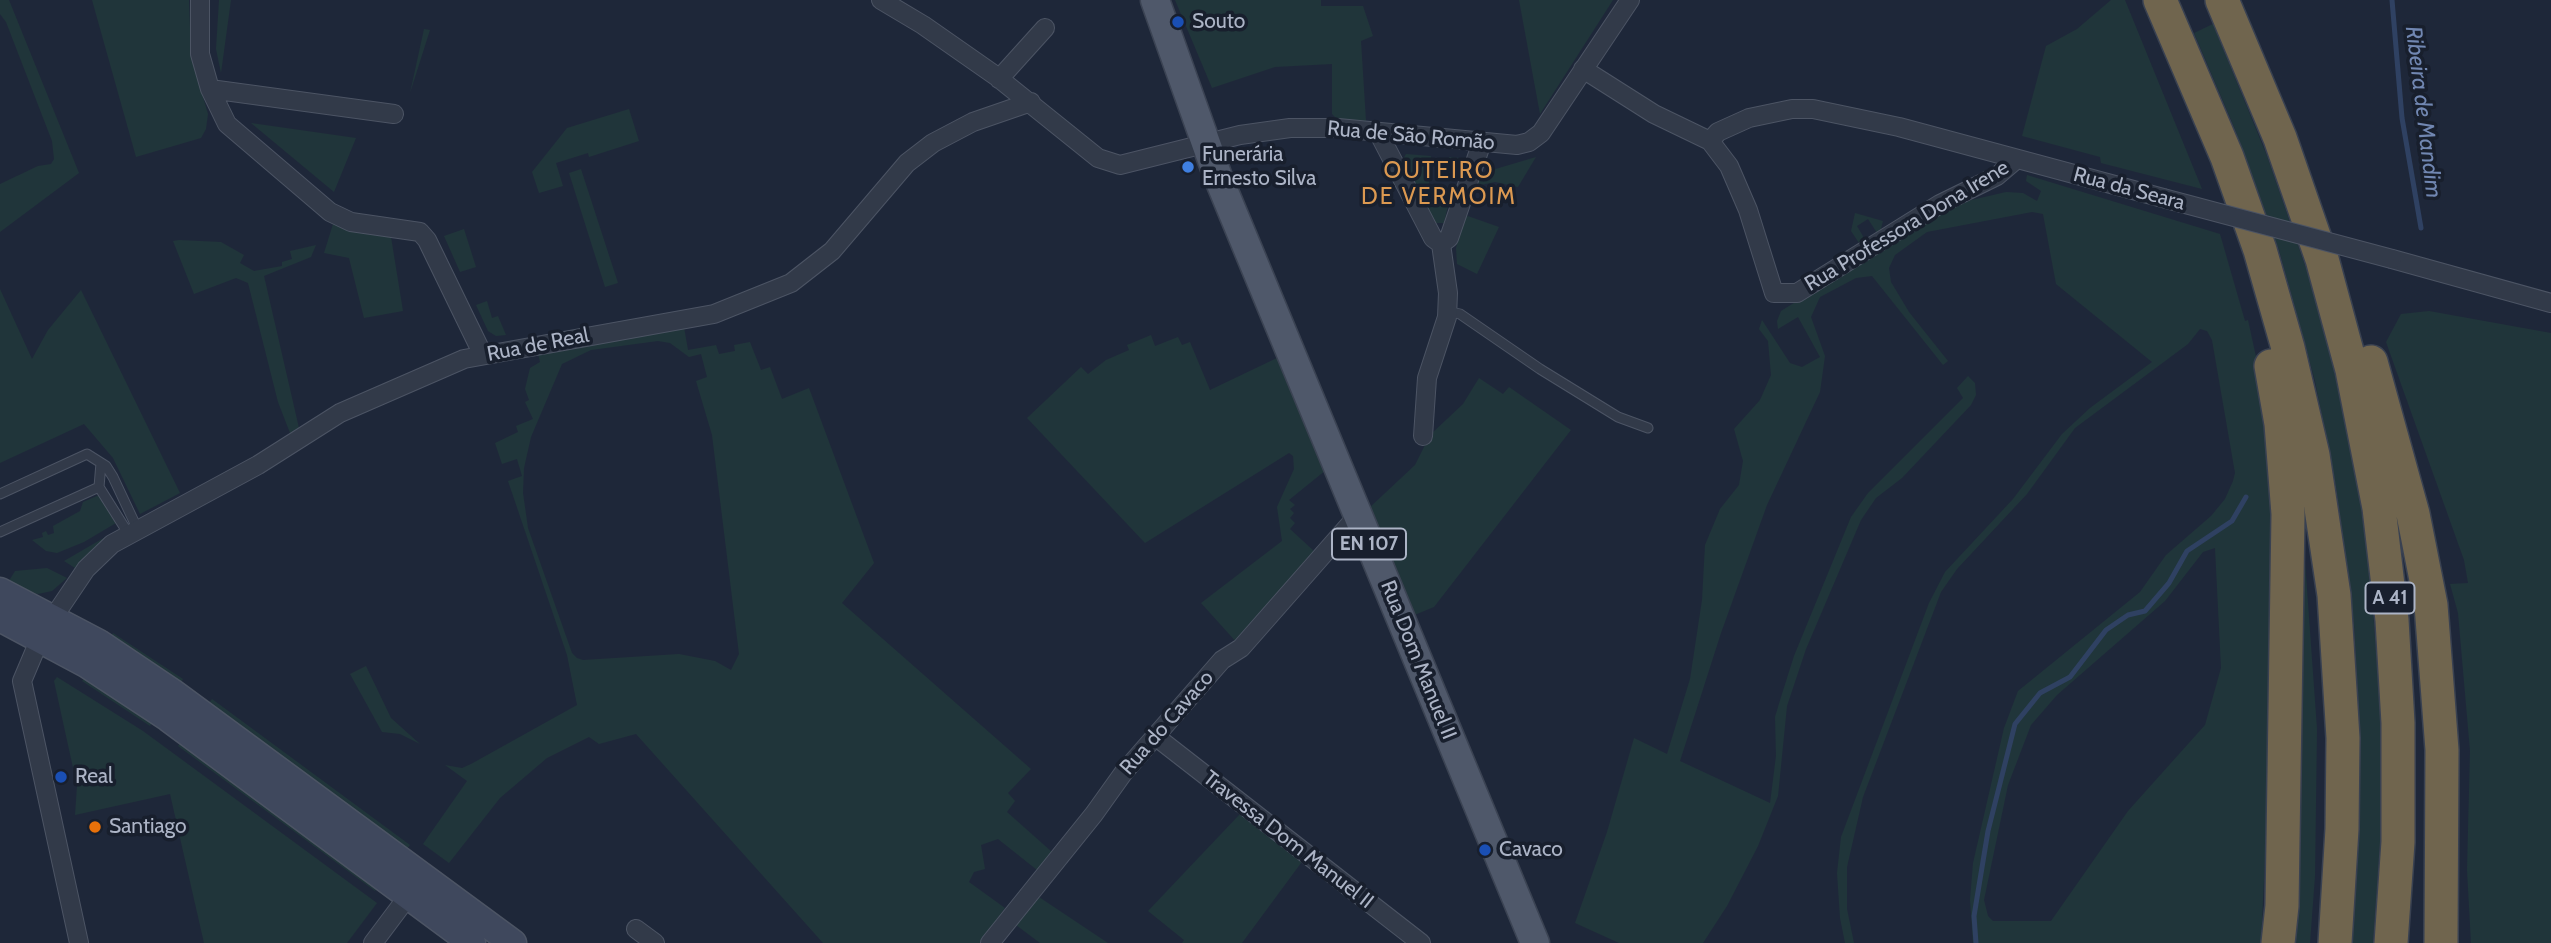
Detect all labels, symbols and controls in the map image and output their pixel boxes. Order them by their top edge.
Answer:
place label: Souto [1192,9,1245,35]
marker: Souto [1170,14,1186,30]
water label: Ribeira de Mandim [2399,24,2447,200]
street label: Rua de São Romão [1326,116,1496,156]
place label: Funerária Ernesto Silva [1202,142,1316,192]
street label: Rua Professora Dona Irene [1800,155,2014,297]
district label: OUTEIRO DE VERMOIM [1362,157,1516,211]
marker: Funerária Ernesto Silva [1180,159,1196,175]
street label: Rua da Seara [2071,162,2187,216]
street label: Rua de Real [485,323,591,367]
road number: EN 107 [1332,528,1406,559]
street label: Rua Dom Manuel II [1375,577,1461,743]
road number: A 41 [2366,582,2414,614]
street label: Rua do Cavaco [1115,666,1219,780]
place label: Real [75,764,113,790]
street label: Travessa Dom Manuel II [1198,766,1378,914]
marker: Real [53,769,69,785]
place label: Santiago [109,814,187,840]
marker: Santiago [87,819,103,835]
place label: Cavaco [1499,837,1563,863]
marker: Cavaco [1477,842,1493,858]

